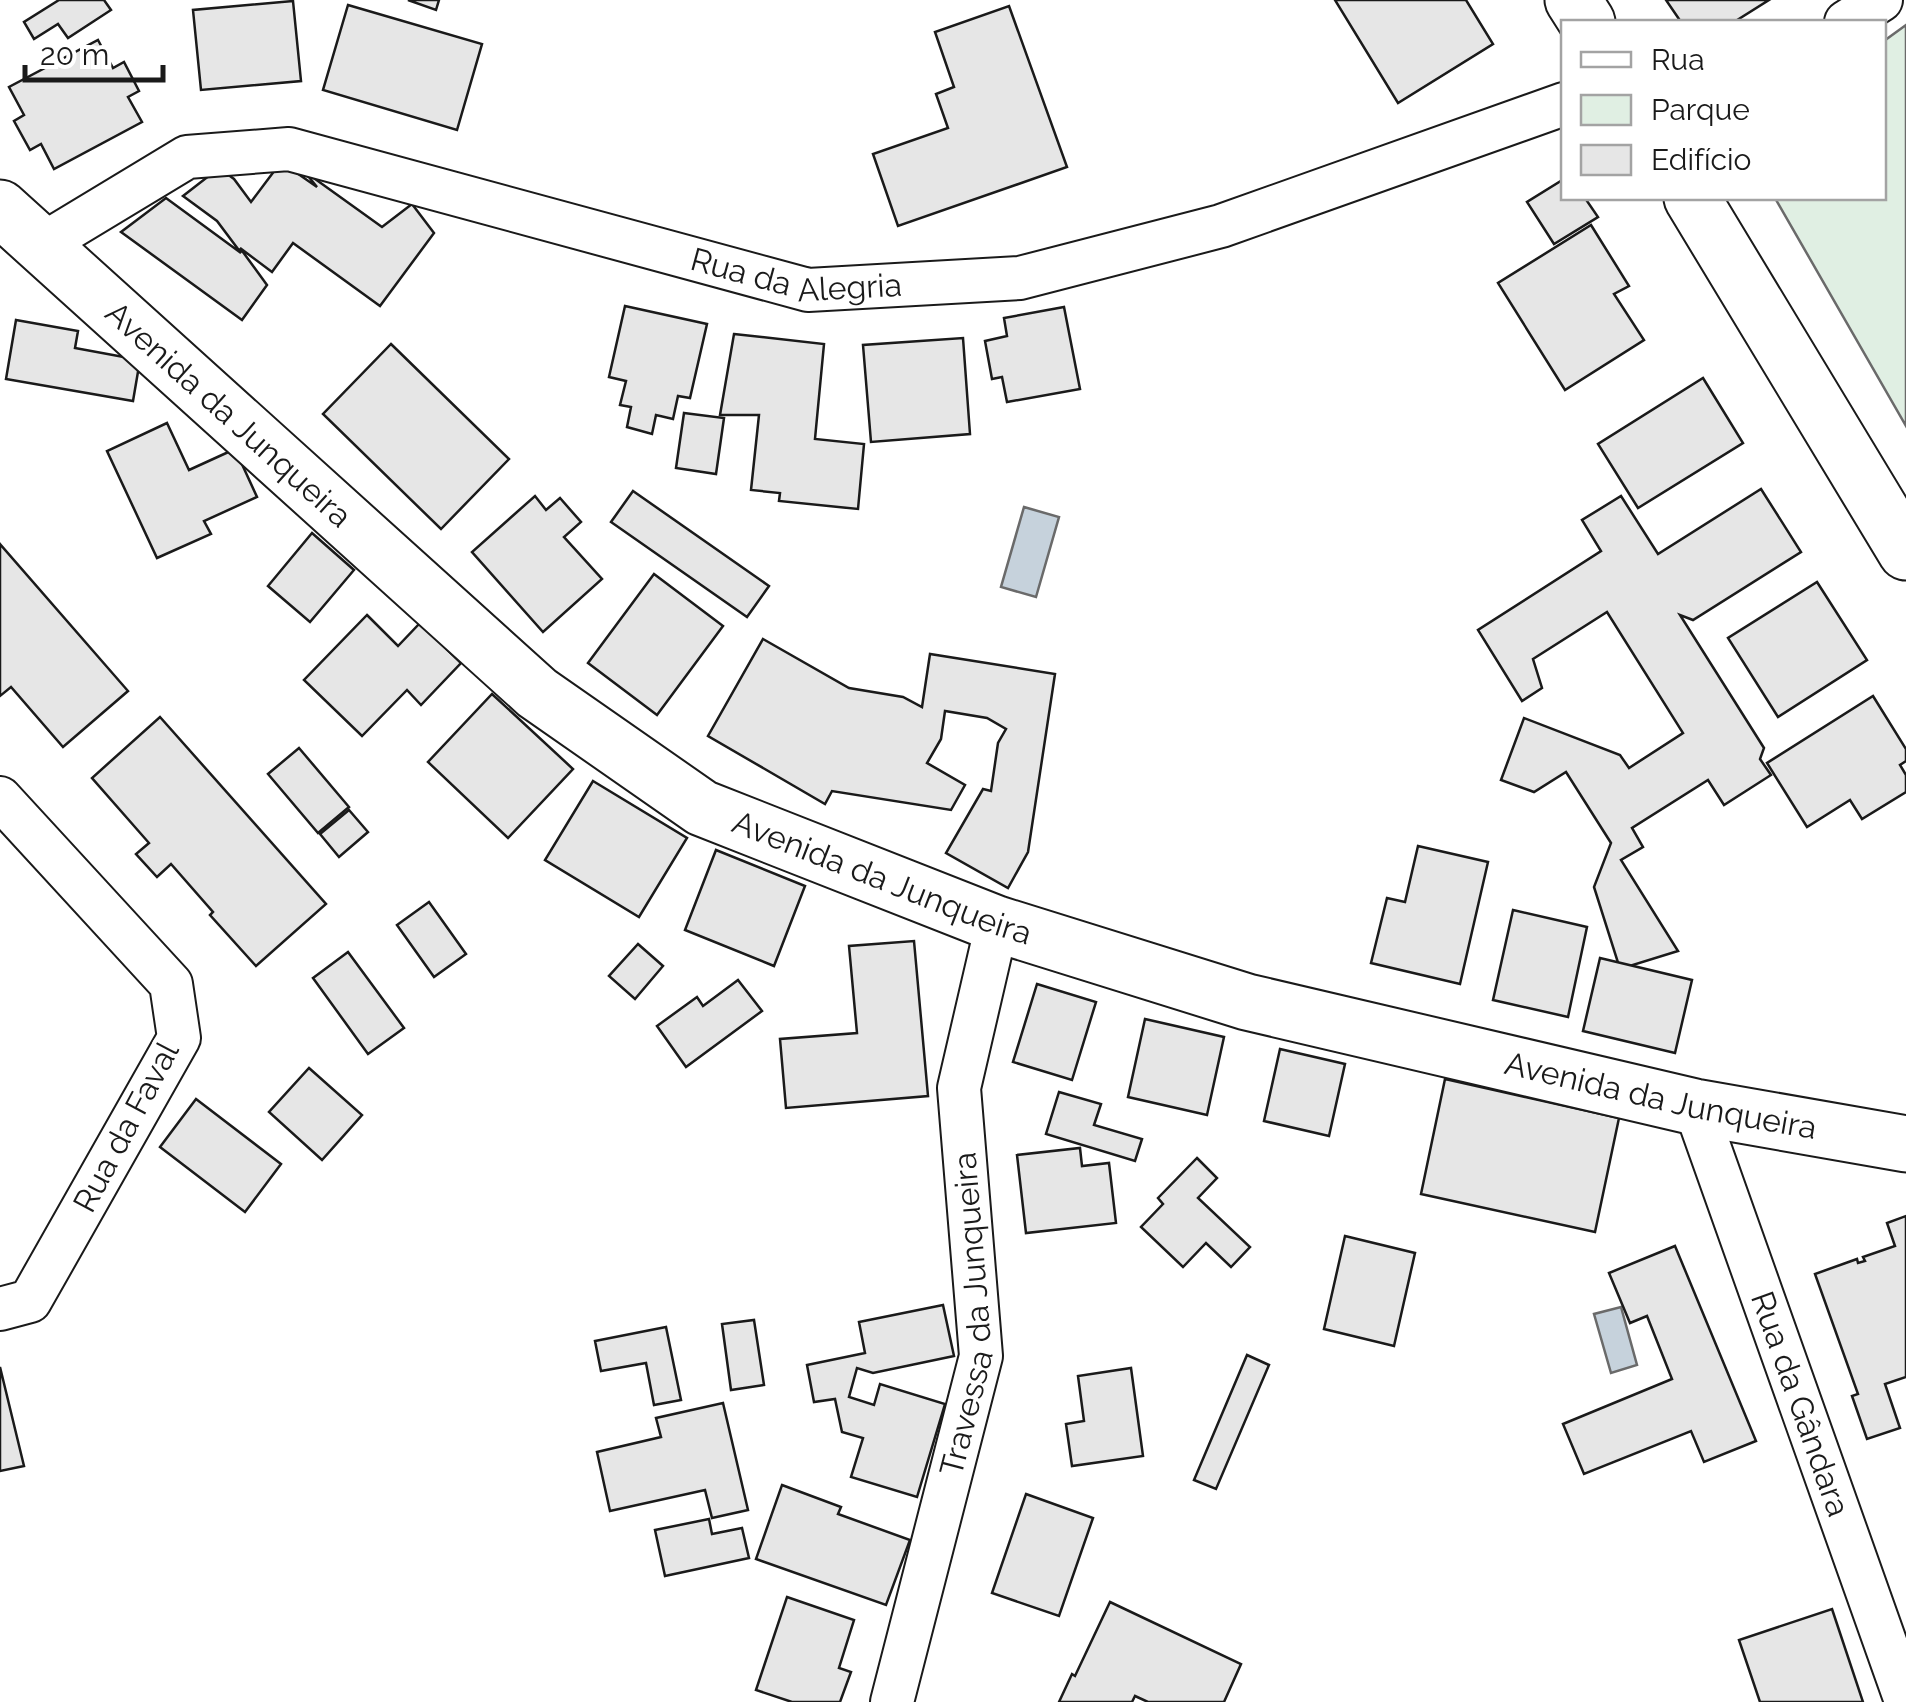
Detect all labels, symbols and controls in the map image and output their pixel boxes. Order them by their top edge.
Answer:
scale bar [25,20,162,82]
legend [1561,20,1886,200]
text: 20 m [40,37,109,72]
text: Rua [1651,42,1705,77]
text: Parque [1651,92,1750,127]
text: Edifício [1651,142,1751,177]
street label: Rua da Alegria [687,240,903,309]
street label: Avenida da Junqueira [99,294,359,534]
street label: Avenida da Junqueira [727,803,1036,952]
street label: Rua da Faval [65,1035,186,1218]
street label: Avenida da Junqueira [1501,1044,1820,1146]
street label: Travessa da Junqueira [932,1151,1000,1480]
street label: Rua da Gândara [1744,1286,1858,1521]

